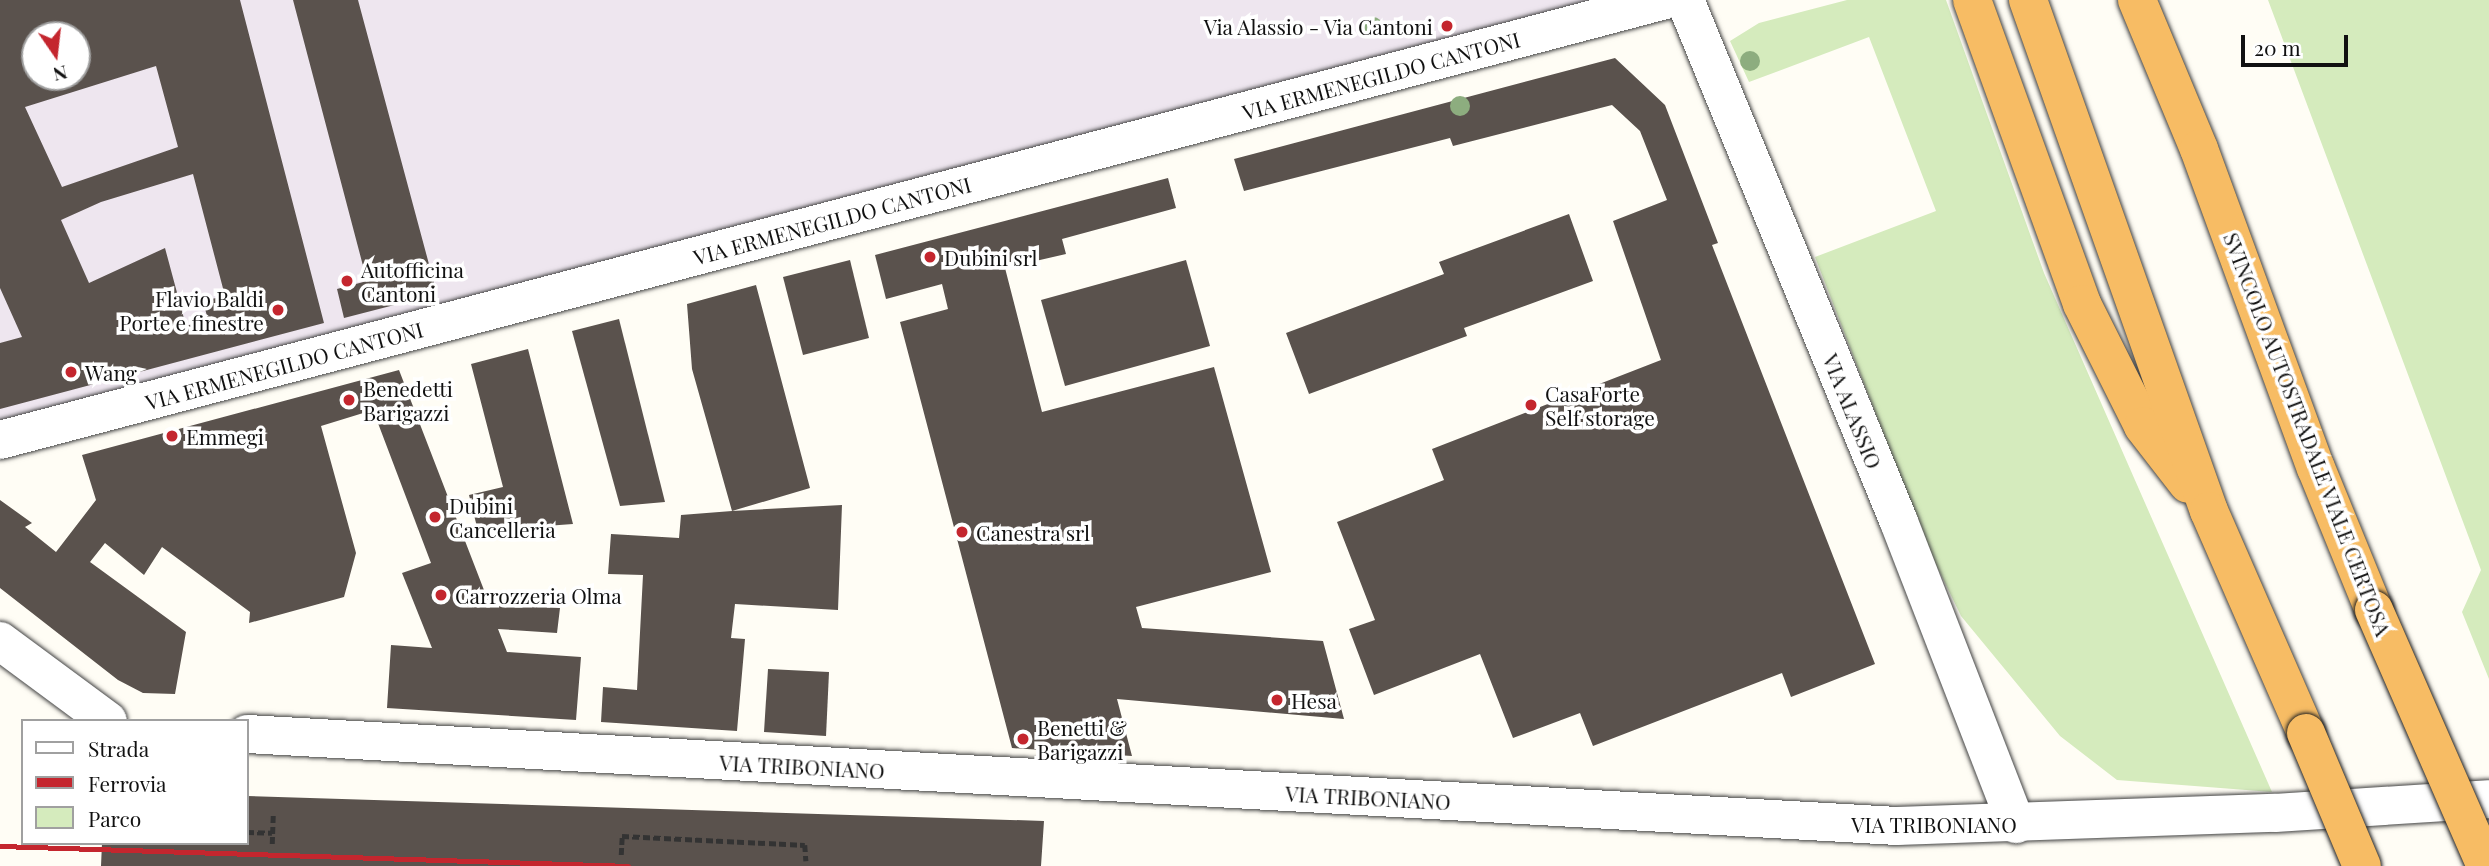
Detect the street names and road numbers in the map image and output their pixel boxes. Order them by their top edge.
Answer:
street label: VIA ERMENEGILDO CANTONI [1239,26,1523,124]
street label: VIA ERMENEGILDO CANTONI [690,171,974,269]
street label: SVINCOLO AUTOSTRADALE VIALE CERTOSA [2219,228,2397,640]
street label: VIA ERMENEGILDO CANTONI [142,316,426,414]
street label: VIA ALASSIO [1818,350,1888,472]
street label: VIA TRIBONIANO [718,749,886,783]
street label: VIA TRIBONIANO [1284,780,1452,814]
street label: VIA TRIBONIANO [1851,811,2017,837]

